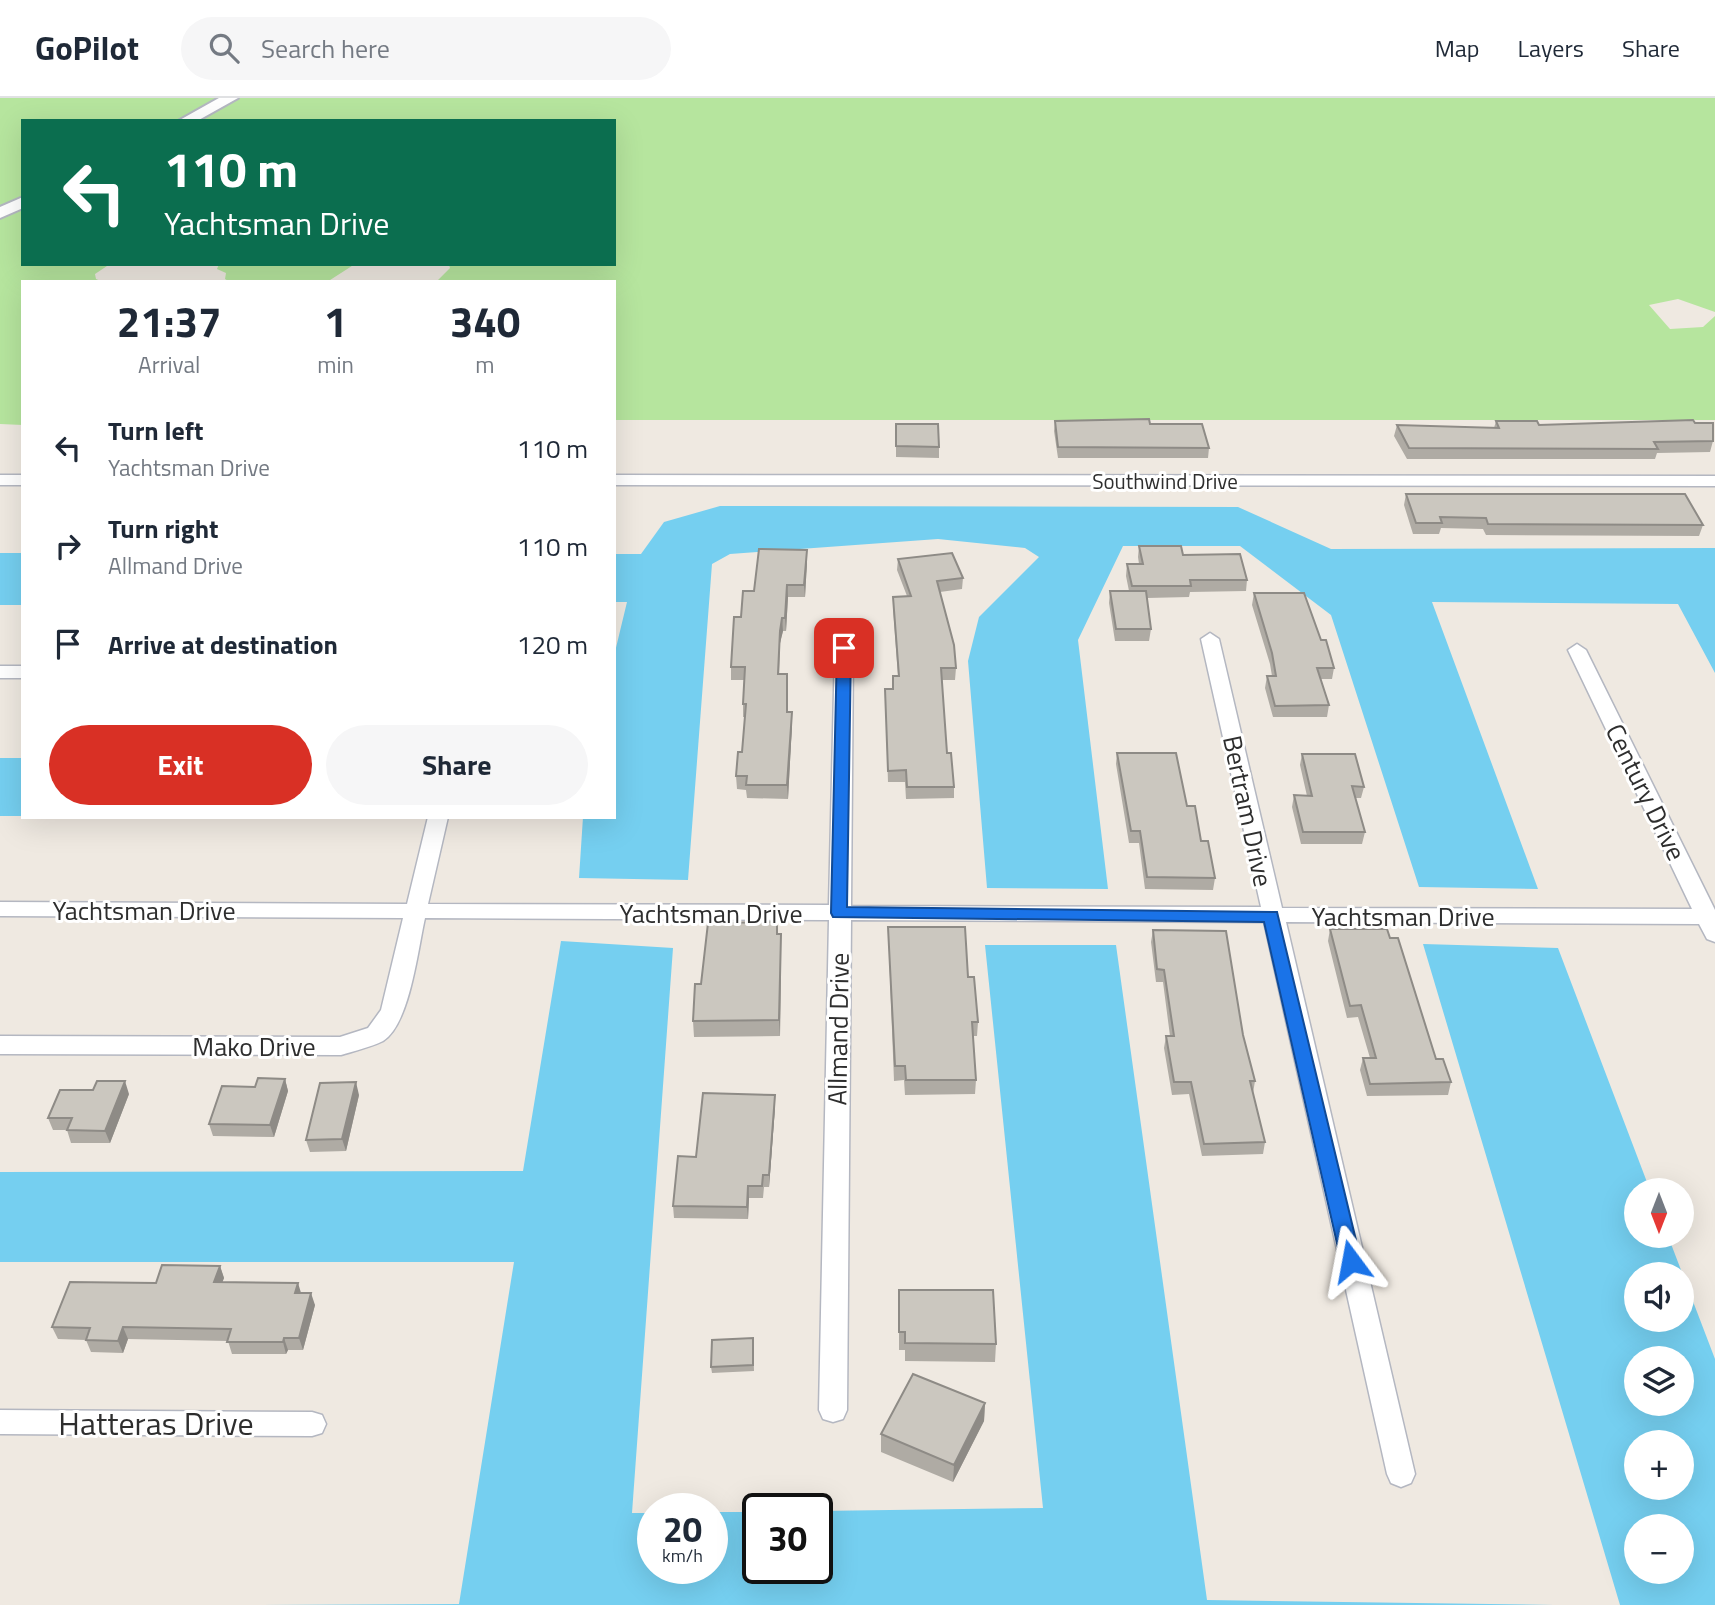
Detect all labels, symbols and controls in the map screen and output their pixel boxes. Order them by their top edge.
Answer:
search box [181,17,671,80]
text: GoPilot [35,23,139,73]
icon: search [205,29,243,67]
text: Search here [261,29,390,68]
text: Map [1435,30,1480,66]
text: Layers [1518,30,1584,66]
text: Share [1622,30,1680,66]
text: 110 m [164,131,298,206]
icon: left [49,147,140,238]
text: Yachtsman Drive [164,199,389,247]
text: 21:37 [117,289,222,353]
text: 1 [324,289,347,353]
text: 340 [450,289,520,353]
text: Arrival [138,347,200,382]
text: min [317,347,354,382]
text: m [475,347,495,382]
text: Turn left [108,411,203,450]
icon: left [49,429,87,467]
text: 110 m [517,429,588,468]
text: Yachtsman Drive [108,450,270,485]
street label: Southwind Drive [1092,465,1238,497]
text: Turn right [108,509,219,548]
icon: right [49,527,87,565]
text: 110 m [517,527,588,566]
text: Allmand Drive [108,548,243,583]
pin [814,618,874,678]
icon: arrive [49,625,87,663]
text: Arrive at destination [108,625,338,664]
text: 120 m [517,625,588,664]
icon: arrive [825,629,863,667]
street label: Century Drive [1596,717,1696,867]
button: Exit [49,725,312,805]
button: Share [326,725,588,805]
street label: Bertram Drive [1213,732,1283,890]
street label: Yachtsman Drive [52,891,236,930]
street label: Yachtsman Drive [619,894,803,933]
street label: Yachtsman Drive [1311,897,1495,936]
street label: Allmand Drive [817,952,859,1106]
street label: Mako Drive [192,1027,316,1066]
north arrow [1624,1178,1694,1248]
map controls [1624,1178,1694,1584]
position arrow [1314,1224,1388,1298]
button: sound [1624,1262,1694,1332]
button: layers [1624,1346,1694,1416]
street label: Hatteras Drive [58,1399,254,1447]
button: + [1624,1430,1694,1500]
speed limit sign: 30 [742,1493,833,1584]
text: 20 [663,1502,702,1556]
button: − [1624,1514,1694,1584]
text: km/h [662,1542,703,1569]

